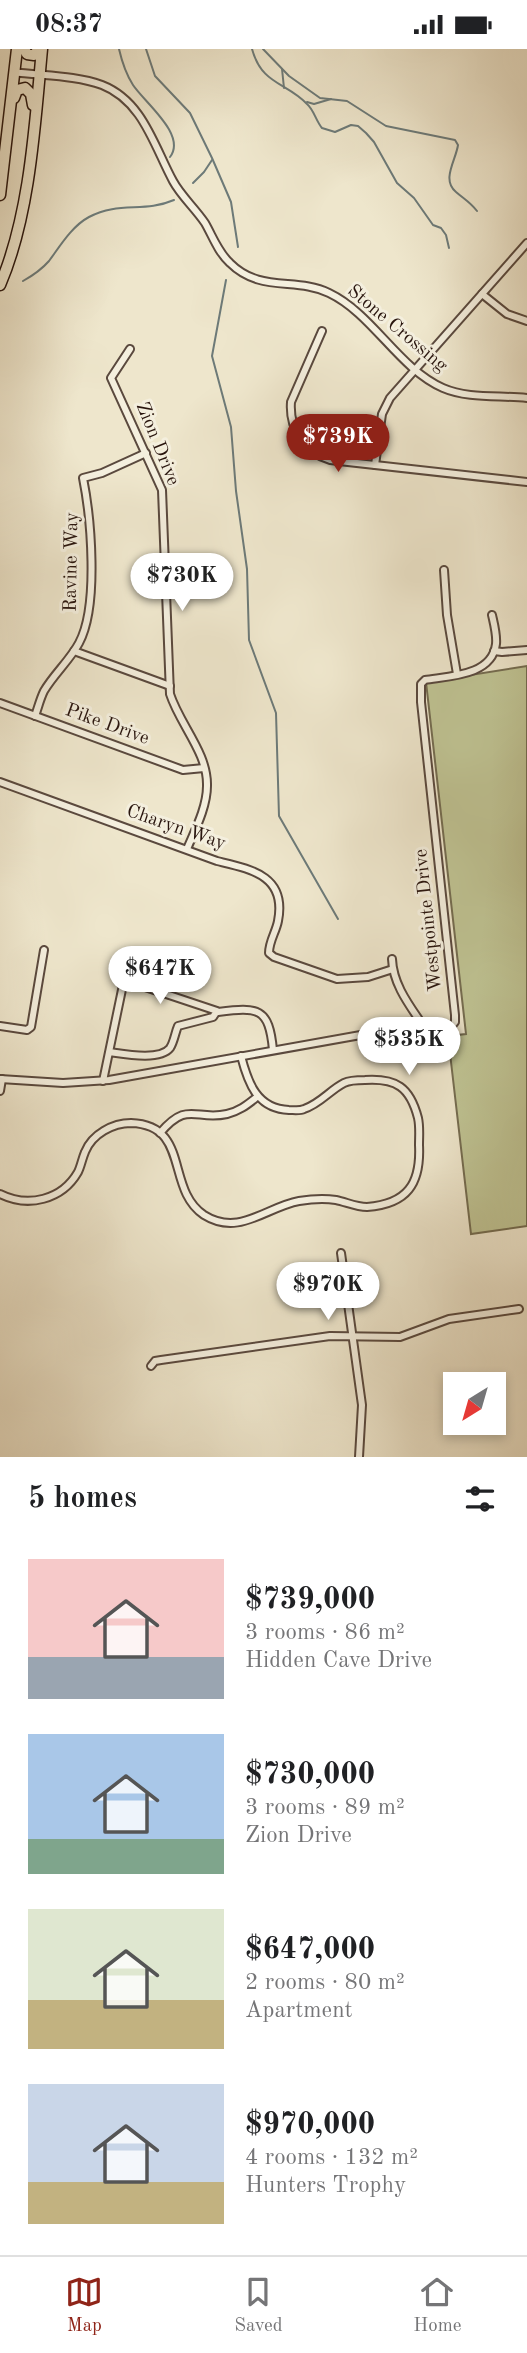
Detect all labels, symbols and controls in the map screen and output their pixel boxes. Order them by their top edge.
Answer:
text: 08:37 [35,12,103,38]
street label: Stone Crossing [343,282,451,377]
street label: Zion Drive [132,400,182,488]
pin: $739K [289,415,387,474]
text: $739K [302,425,374,448]
street label: Ravine Way [62,512,82,612]
pin: $730K [133,553,231,613]
text: $730K [146,564,218,587]
street label: Pike Drive [63,701,151,749]
street label: Charyn Way [124,802,228,854]
street label: Westpointe Drive [412,848,446,992]
pin: $647K [111,947,209,1006]
text: $647K [124,957,196,980]
pin: $535K [360,1017,458,1077]
text: $535K [373,1028,445,1051]
pin: $970K [279,1263,377,1322]
text: $970K [292,1273,364,1296]
north arrow [443,1372,506,1435]
map controls [443,1372,506,1435]
icon: filters [461,1480,499,1518]
text: 5 homes [28,1484,137,1514]
text: $739,000 [245,1585,375,1615]
icon: home [84,1587,168,1671]
text: 3 rooms · 86 m² [245,1621,405,1644]
text: Hidden Cave Drive [245,1649,432,1672]
text: $730,000 [245,1760,375,1790]
icon: home [84,1762,168,1846]
text: 3 rooms · 89 m² [245,1796,405,1819]
text: Zion Drive [245,1824,352,1847]
text: $647,000 [245,1935,375,1965]
icon: home [84,1937,168,2021]
text: 2 rooms · 80 m² [245,1971,405,1994]
text: Apartment [245,1999,353,2022]
text: $970,000 [245,2110,375,2140]
icon: home [84,2112,168,2196]
text: 4 rooms · 132 m² [245,2146,418,2169]
text: Hunters Trophy [245,2174,406,2197]
tab: Map [65,2273,103,2338]
tab: Saved [234,2273,283,2338]
tab: Home [413,2273,462,2338]

